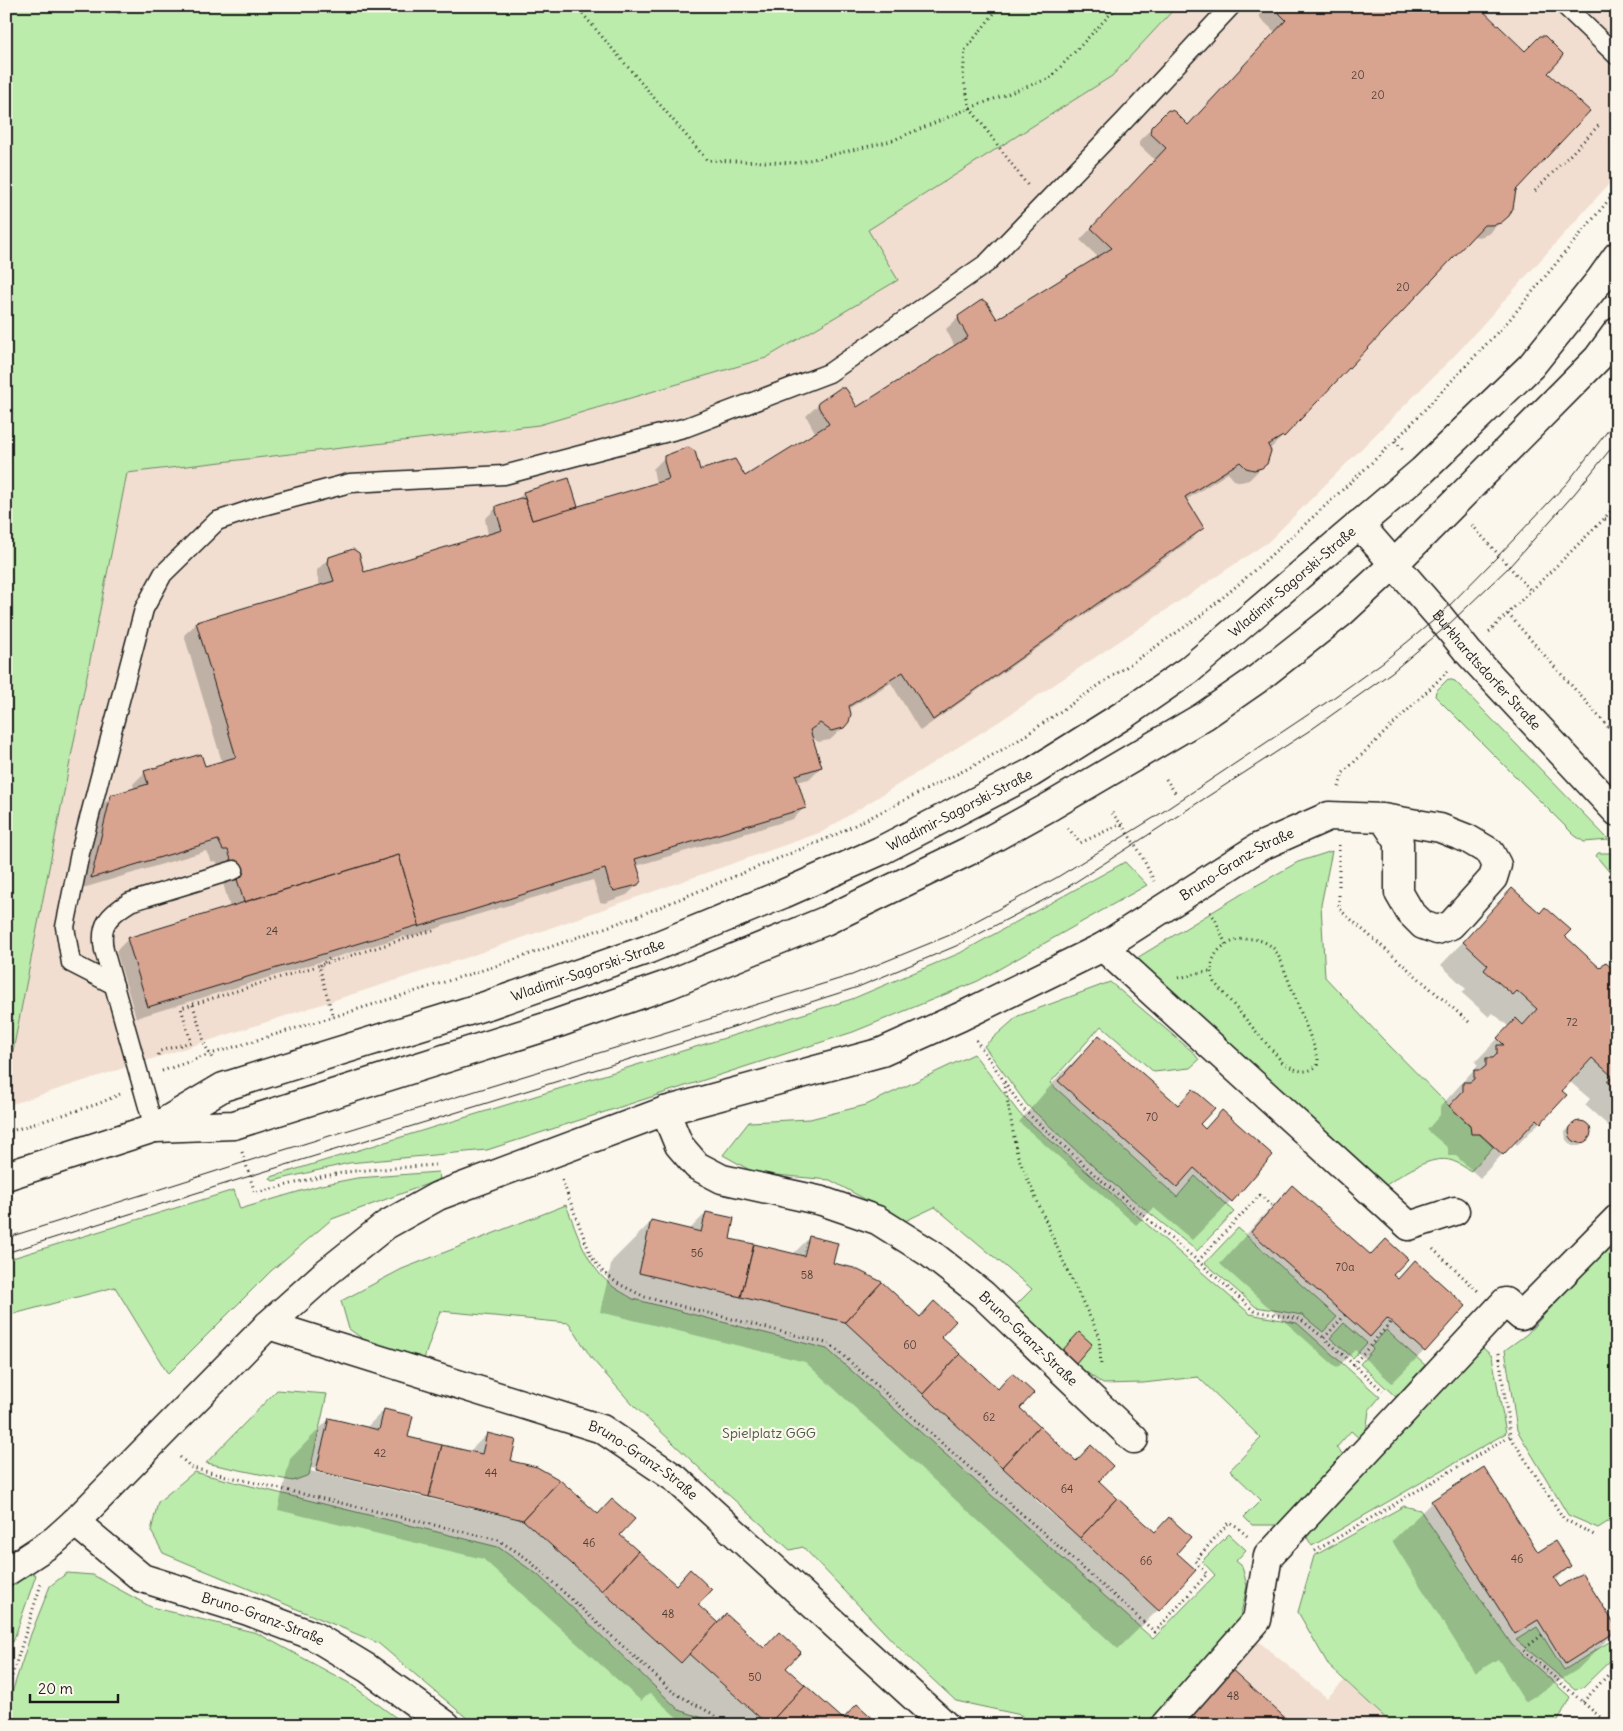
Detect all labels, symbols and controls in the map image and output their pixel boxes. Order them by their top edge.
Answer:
house number: 20 [1351,68,1365,82]
house number: 20 [1371,88,1385,102]
house number: 20 [1396,280,1410,294]
street label: Wladimir-Sagorski-Straße [1225,523,1359,641]
street label: Burkhardtsdorfer Straße [1429,606,1545,734]
street label: Wladimir-Sagorski-Straße [883,765,1035,855]
street label: Bruno-Granz-Straße [1176,824,1297,905]
house number: 24 [266,924,278,938]
street label: Wladimir-Sagorski-Straße [509,935,667,1005]
house number: 72 [1566,1015,1578,1029]
house number: 70 [1146,1110,1158,1124]
house number: 56 [691,1246,703,1260]
house number: 70a [1336,1260,1354,1274]
house number: 58 [801,1268,813,1282]
street label: Bruno-Granz-Straße [975,1287,1082,1390]
house number: 60 [903,1338,917,1352]
house number: 62 [983,1410,995,1424]
street label: Bruno-Granz-Straße [586,1416,702,1504]
park label: Spielplatz GGG [722,1424,816,1442]
house number: 42 [374,1446,386,1460]
house number: 44 [485,1466,497,1480]
house number: 64 [1061,1482,1073,1496]
house number: 46 [583,1536,595,1550]
house number: 46 [1511,1552,1523,1566]
house number: 66 [1140,1554,1152,1568]
street label: Bruno-Granz-Straße [199,1588,328,1649]
house number: 48 [662,1607,674,1621]
house number: 50 [748,1670,762,1684]
scale bar [30,1671,118,1703]
text: 20 m [38,1679,73,1698]
house number: 48 [1227,1689,1239,1703]

